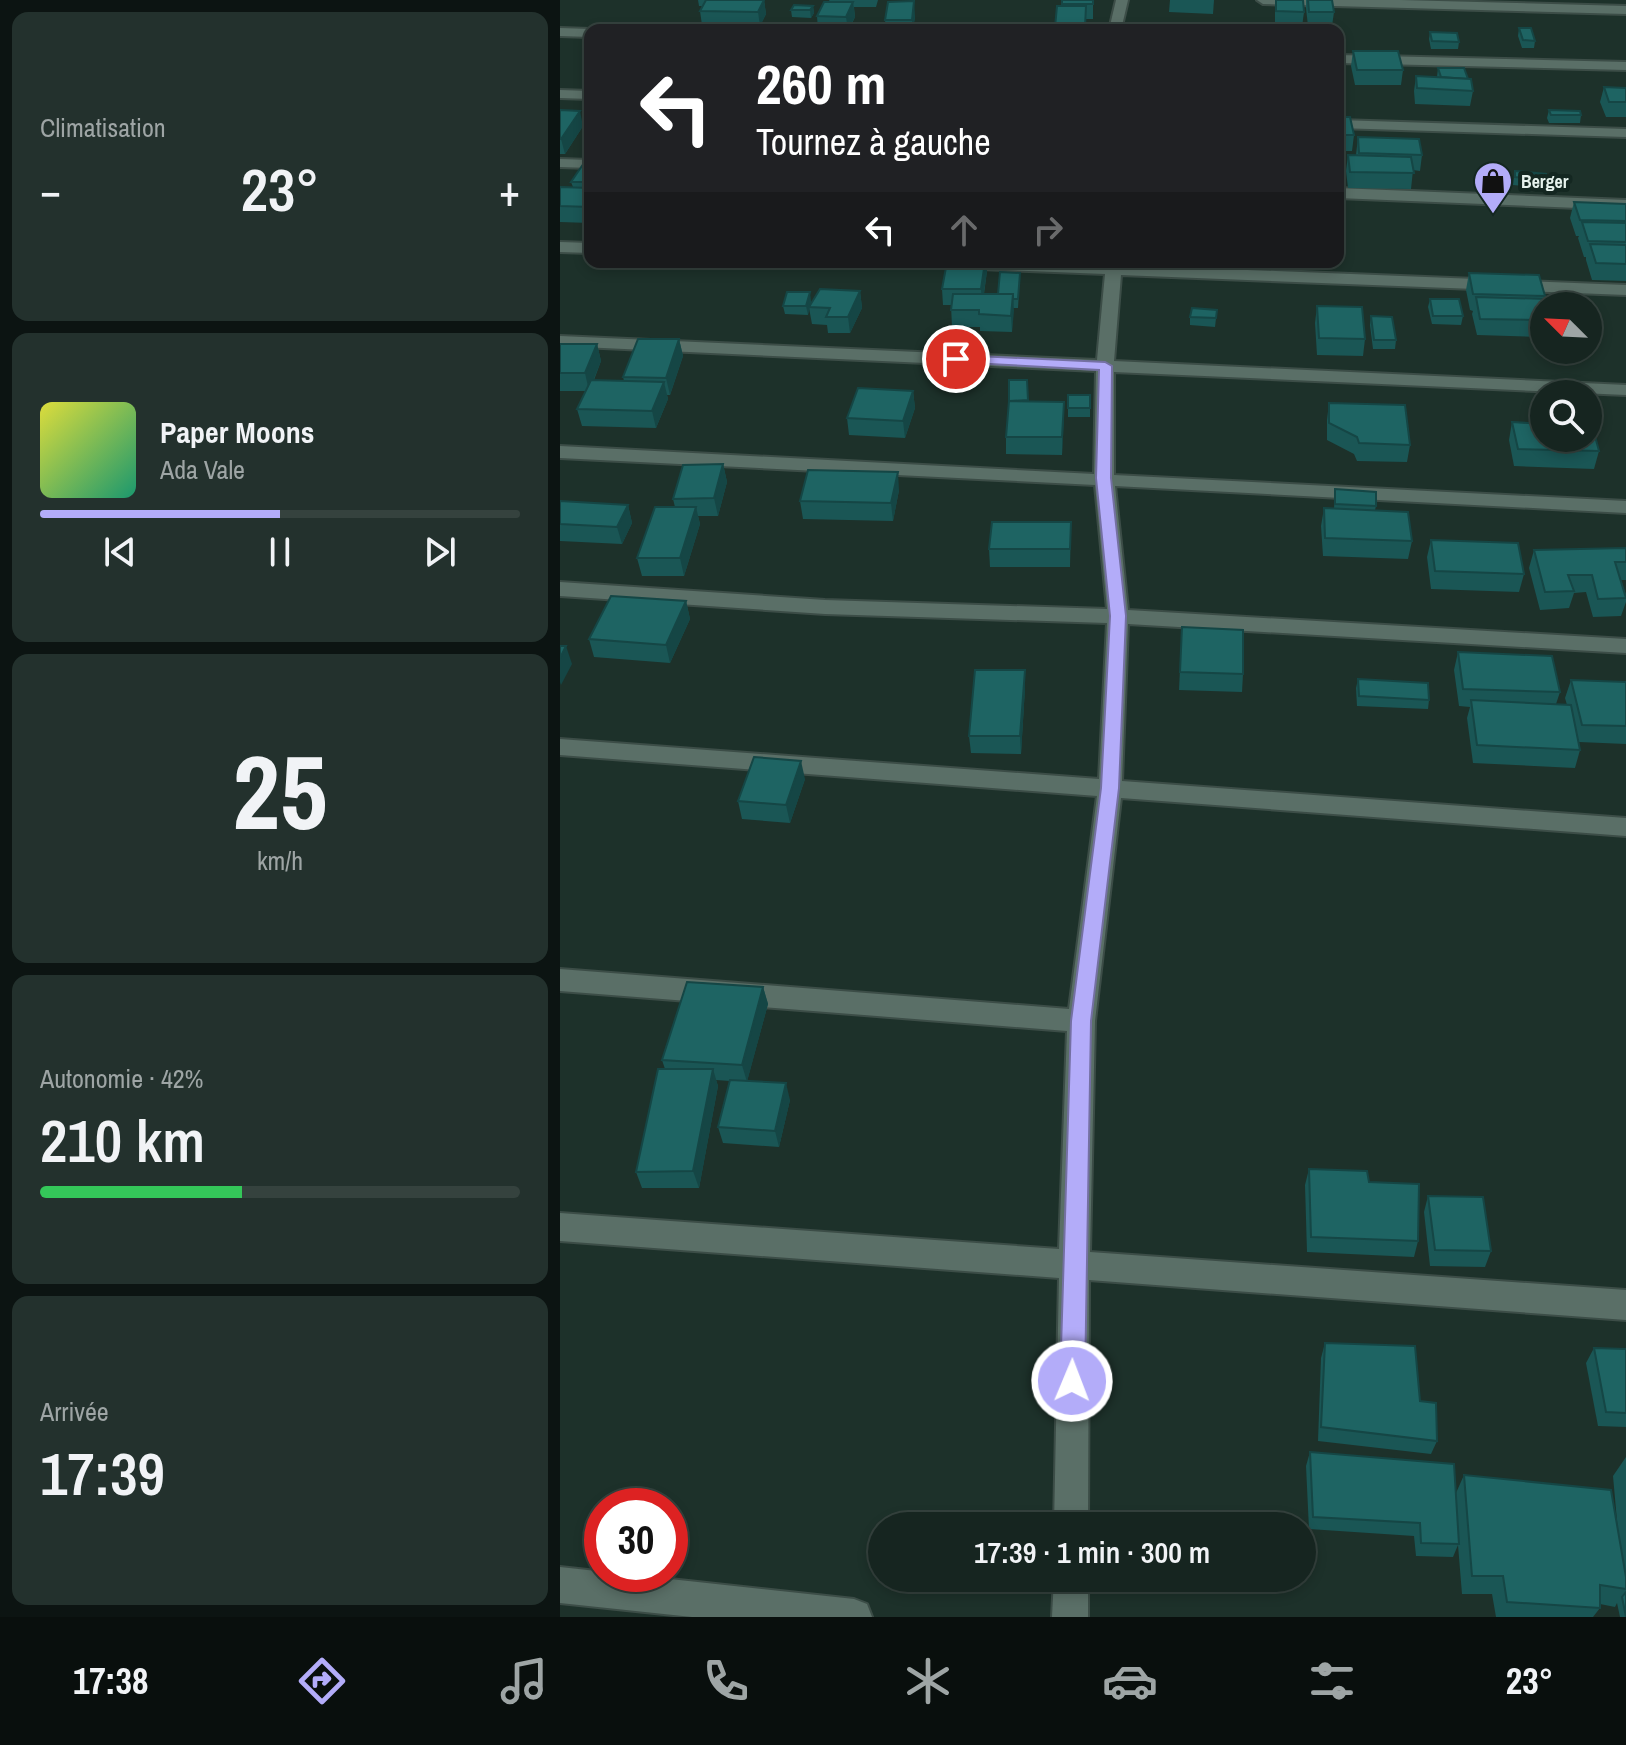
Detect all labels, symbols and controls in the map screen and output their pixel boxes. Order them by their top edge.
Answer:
text: 260 m [756,46,886,121]
icon: left [624,56,728,160]
text: Climatisation [40,110,166,145]
text: Tournez à gauche [756,118,991,166]
text: 23° [241,149,319,230]
text: − [40,160,61,220]
text: + [499,160,520,220]
shop icon: Berger [1472,160,1514,215]
place label: Berger [1521,169,1569,194]
icon: left [858,208,902,252]
icon: ahead [942,208,986,252]
icon: right [1026,208,1070,252]
north arrow [1530,292,1602,364]
map controls [1530,292,1602,452]
pin [922,325,990,393]
icon: arrive [934,337,978,381]
button: search [1530,380,1602,452]
text: Paper Moons [160,412,314,452]
text: Ada Vale [160,452,245,487]
icon: previous [98,530,142,574]
icon: pause [258,530,302,574]
icon: next [418,530,462,574]
text: 25 [233,721,327,861]
text: km/h [257,843,303,878]
text: Autonomie · 42% [40,1061,204,1096]
text: 210 km [40,1100,205,1181]
position arrow [1030,1339,1114,1423]
text: Arrivée [40,1394,109,1429]
text: 17:39 [40,1433,165,1514]
speed limit sign: 30 [584,1488,688,1592]
text: 17:39 · 1 min · 300 m [974,1532,1210,1572]
icon: directions [294,1653,350,1709]
icon: music [496,1653,552,1709]
icon: phone [698,1653,754,1709]
icon: climate [900,1653,956,1709]
icon: car [1102,1653,1158,1709]
icon: filters [1304,1653,1360,1709]
text: 17:38 [73,1657,148,1705]
text: 23° [1506,1657,1553,1705]

